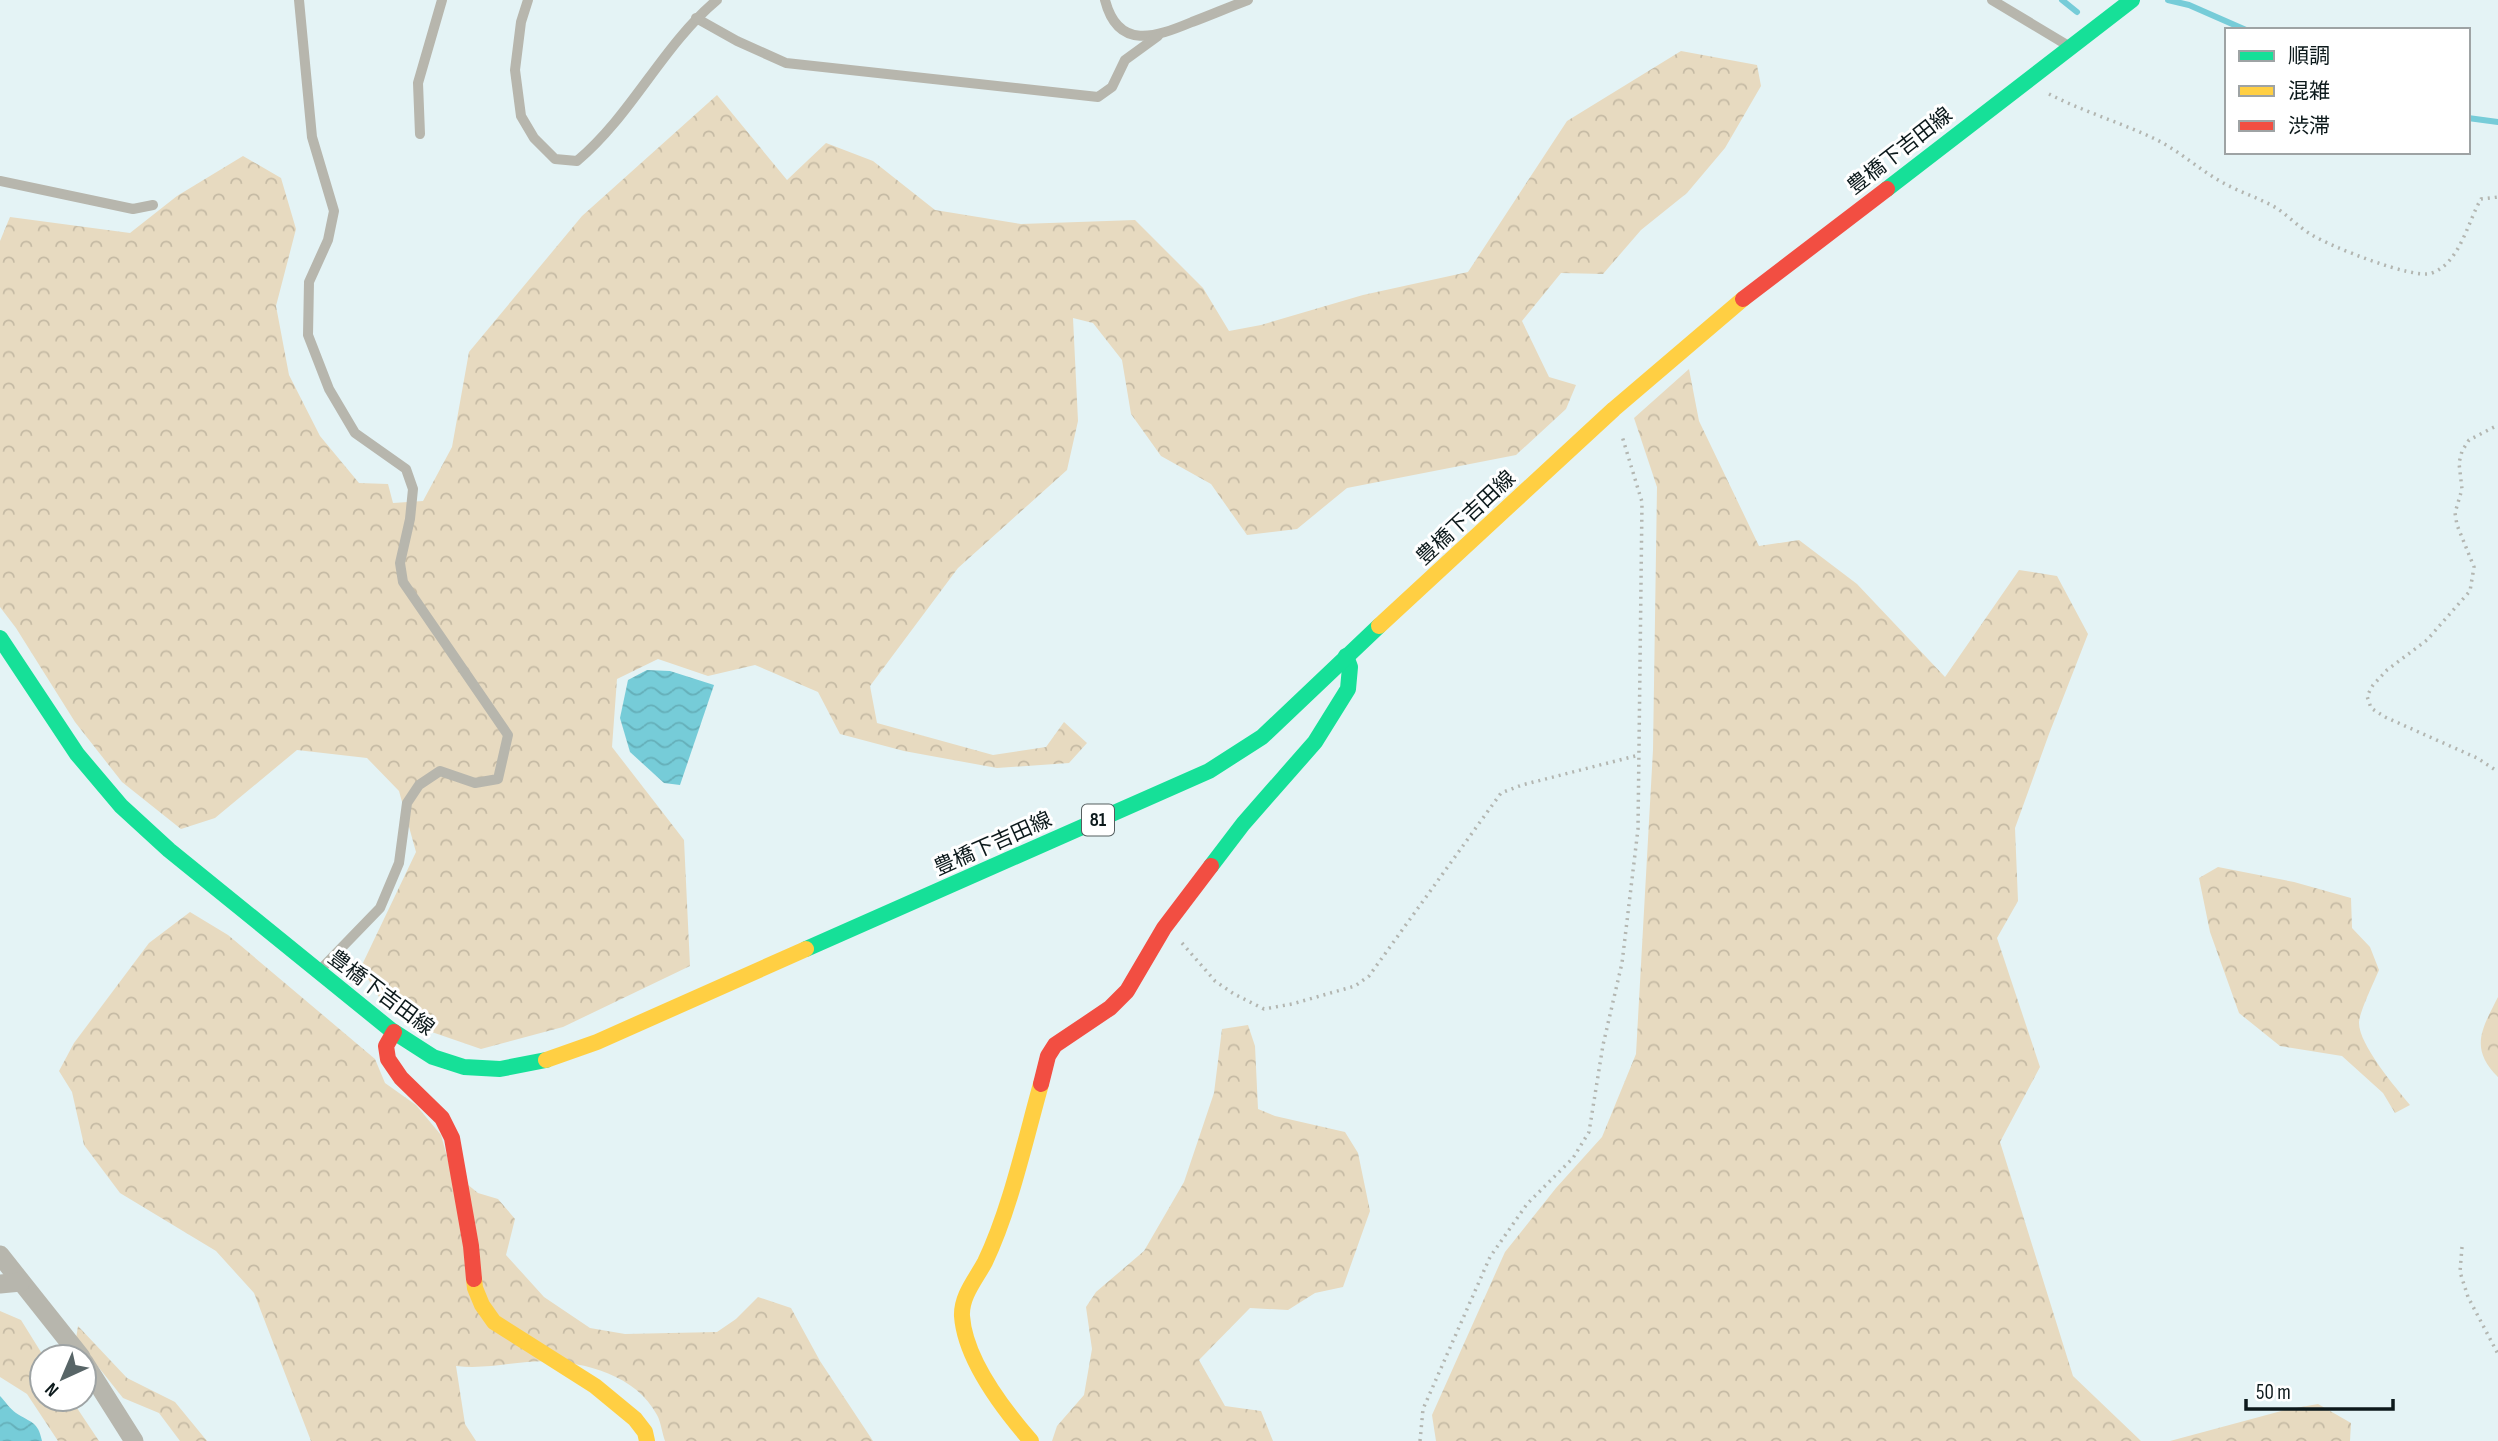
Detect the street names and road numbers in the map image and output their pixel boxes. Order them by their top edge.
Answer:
street label: 豊橋下吉田線 [1843,102,1957,200]
street label: 豊橋下吉田線 [1411,466,1521,570]
road number: 81 [1082,804,1114,835]
street label: 豊橋下吉田線 [930,807,1056,881]
street label: 豊橋下吉田線 [323,945,439,1041]

